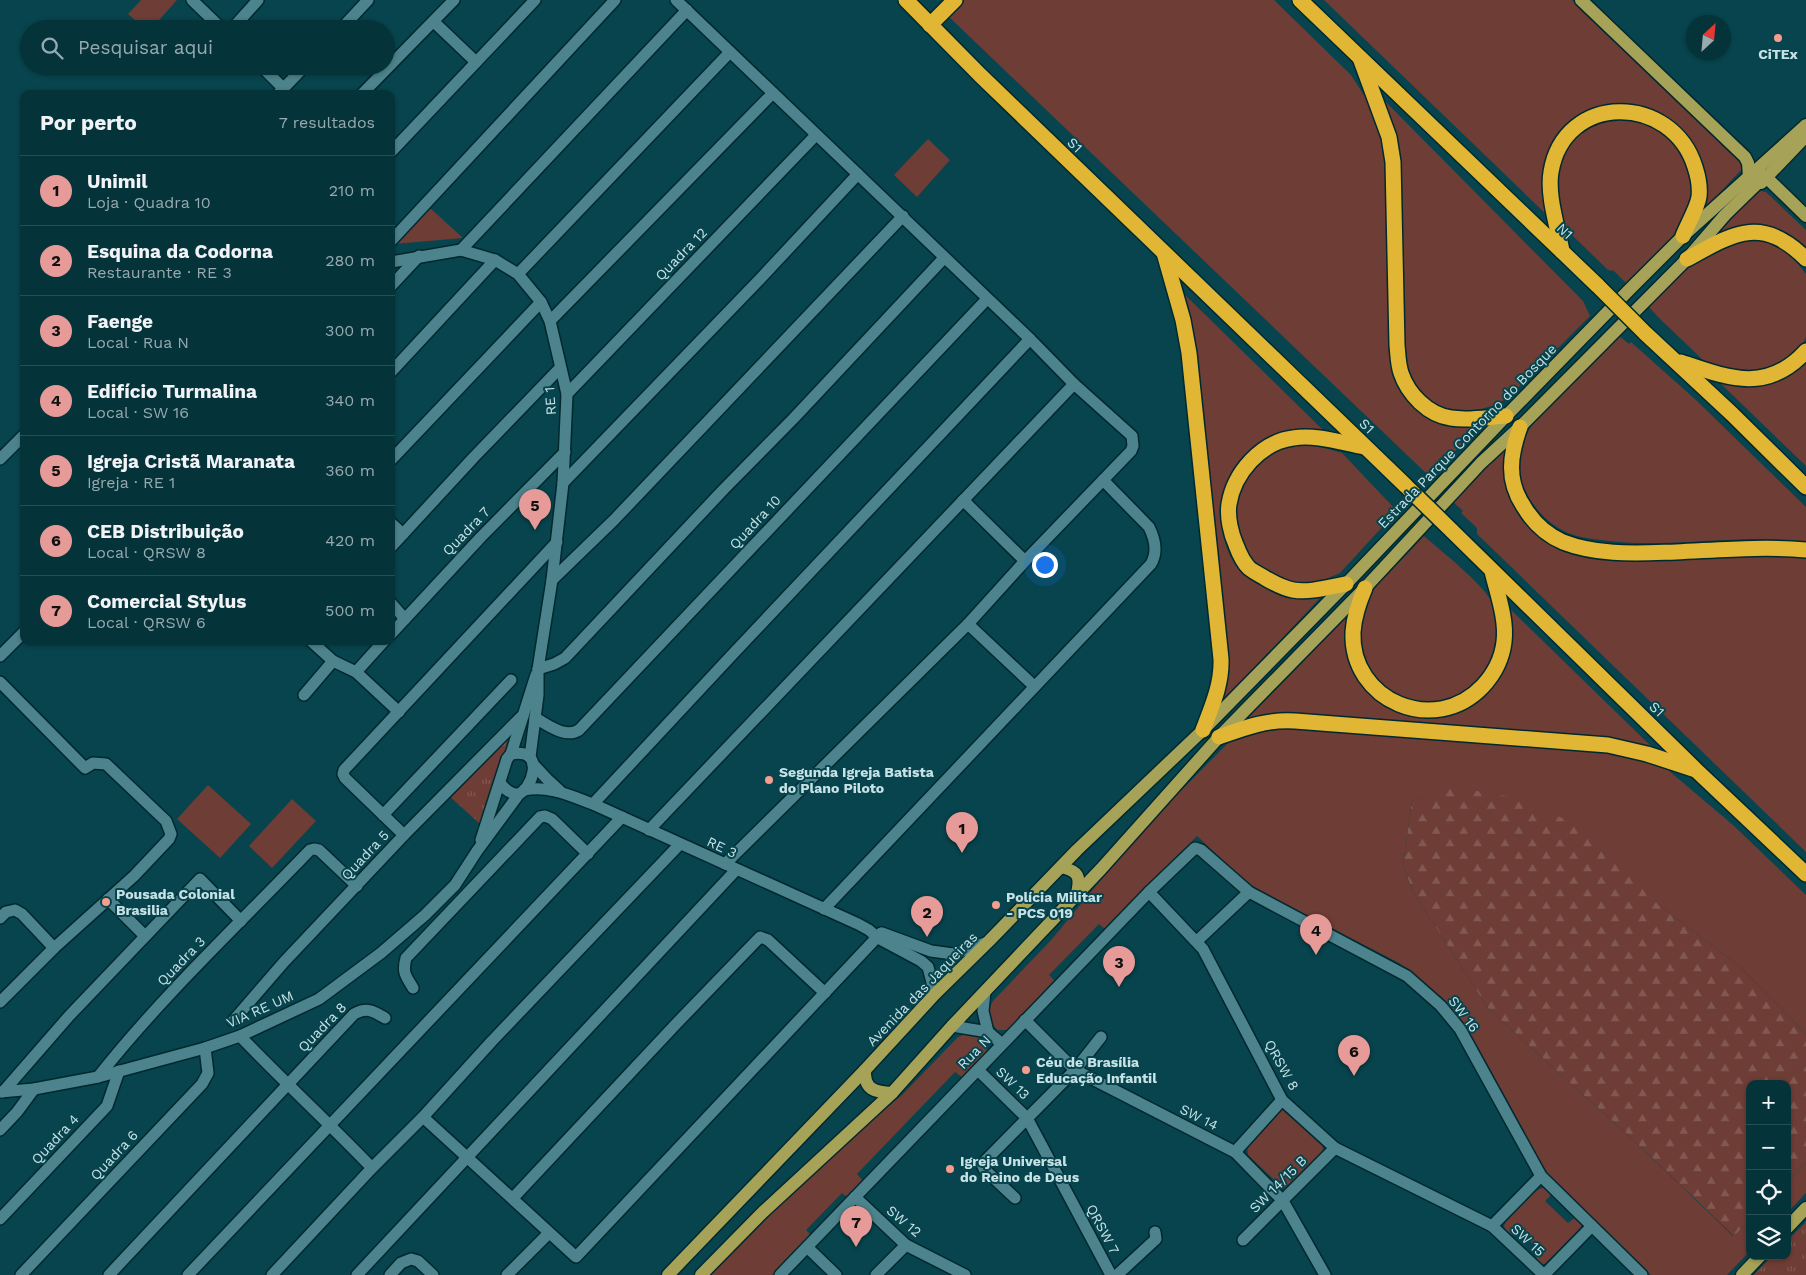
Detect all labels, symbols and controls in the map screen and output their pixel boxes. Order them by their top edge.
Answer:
north arrow [1686,15,1731,60]
search box [20,20,395,75]
marker: CiTEx [1772,32,1784,44]
icon: search [38,34,66,62]
text: Pesquisar aqui [78,36,213,59]
place label: CiTEx [1758,46,1799,62]
text: Por perto [40,110,137,135]
text: 7 resultados [279,113,375,132]
street label: S1 [1064,134,1086,156]
text: Unimil [87,170,147,193]
text: 1 [53,181,59,200]
text: 210 m [329,181,375,200]
text: Loja · Quadra 10 [87,193,211,212]
street label: N1 [1554,220,1576,242]
street label: Quadra 12 [652,224,710,284]
text: Esquina da Codorna [87,240,273,263]
text: 2 [51,251,61,270]
text: 280 m [325,251,375,270]
text: Restaurante · RE 3 [87,263,232,282]
text: Faenge [87,310,153,333]
text: 3 [51,321,61,340]
text: 300 m [325,321,375,340]
text: Local · Rua N [87,333,189,352]
street label: Estrada Parque Contorno do Bosque [1374,341,1560,531]
text: Edifício Turmalina [87,380,257,403]
street label: RE 1 [541,386,559,416]
text: 4 [51,391,61,410]
text: 340 m [325,391,375,410]
text: Local · SW 16 [87,403,189,422]
street label: S1 [1356,415,1378,437]
text: Igreja Cristã Maranata [87,450,295,473]
text: 5 [51,461,61,480]
text: 360 m [325,461,375,480]
text: Igreja · RE 1 [87,473,175,492]
pin: 5 [519,489,551,530]
street label: Quadra 10 [726,492,784,552]
street label: Quadra 7 [439,503,493,558]
text: CEB Distribuição [87,520,244,543]
text: 6 [51,531,61,550]
text: 420 m [325,531,375,550]
text: Local · QRSW 8 [87,543,206,562]
your location [1032,552,1058,578]
text: Comercial Stylus [87,590,246,613]
text: 7 [51,601,61,620]
text: 500 m [325,601,375,620]
text: Local · QRSW 6 [87,613,206,632]
street label: S1 [1646,698,1668,720]
place label: Segunda Igreja Batista do Plano Piloto [779,764,935,796]
marker: Segunda Igreja Batista do Plano Piloto [763,774,775,786]
pin: 1 [946,812,978,853]
street label: Quadra 5 [338,827,392,883]
street label: RE 3 [704,833,740,861]
place label: Pousada Colonial Brasilia [116,886,235,918]
place label: Polícia Militar - PCS 019 [1006,889,1102,921]
marker: Pousada Colonial Brasilia [100,896,112,908]
pin: 2 [911,896,943,937]
marker: Polícia Militar - PCS 019 [990,899,1002,911]
pin: 4 [1300,914,1332,955]
street label: Avenida das Jaqueiras [864,929,980,1049]
street label: Quadra 3 [154,933,208,989]
pin: 3 [1103,946,1135,987]
street label: VIA RE UM [224,987,296,1031]
street label: SW 16 [1445,993,1483,1035]
street label: Quadra 8 [295,999,349,1055]
street label: Rua N [954,1032,994,1072]
pin: 6 [1338,1035,1370,1076]
street label: QRSW 8 [1262,1037,1302,1093]
place label: Céu de Brasília Educação Infantil [1036,1054,1157,1086]
street label: SW 13 [993,1063,1033,1103]
marker: Céu de Brasília Educação Infantil [1020,1064,1032,1076]
map controls [1746,1080,1791,1260]
button: + [1746,1080,1791,1125]
street label: SW 14 [1177,1101,1221,1133]
street label: Quadra 4 [28,1111,82,1167]
button: − [1746,1125,1791,1170]
street label: Quadra 6 [87,1127,141,1183]
street label: SW 14/15 B [1246,1152,1310,1216]
place label: Igreja Universal do Reino de Deus [960,1153,1080,1185]
marker: Igreja Universal do Reino de Deus [944,1163,956,1175]
button: locate [1746,1170,1791,1215]
street label: QRSW 7 [1083,1201,1123,1257]
street label: SW 12 [883,1202,925,1240]
pin: 7 [840,1206,872,1247]
button: layers [1746,1215,1791,1260]
street label: SW 15 [1508,1220,1548,1260]

